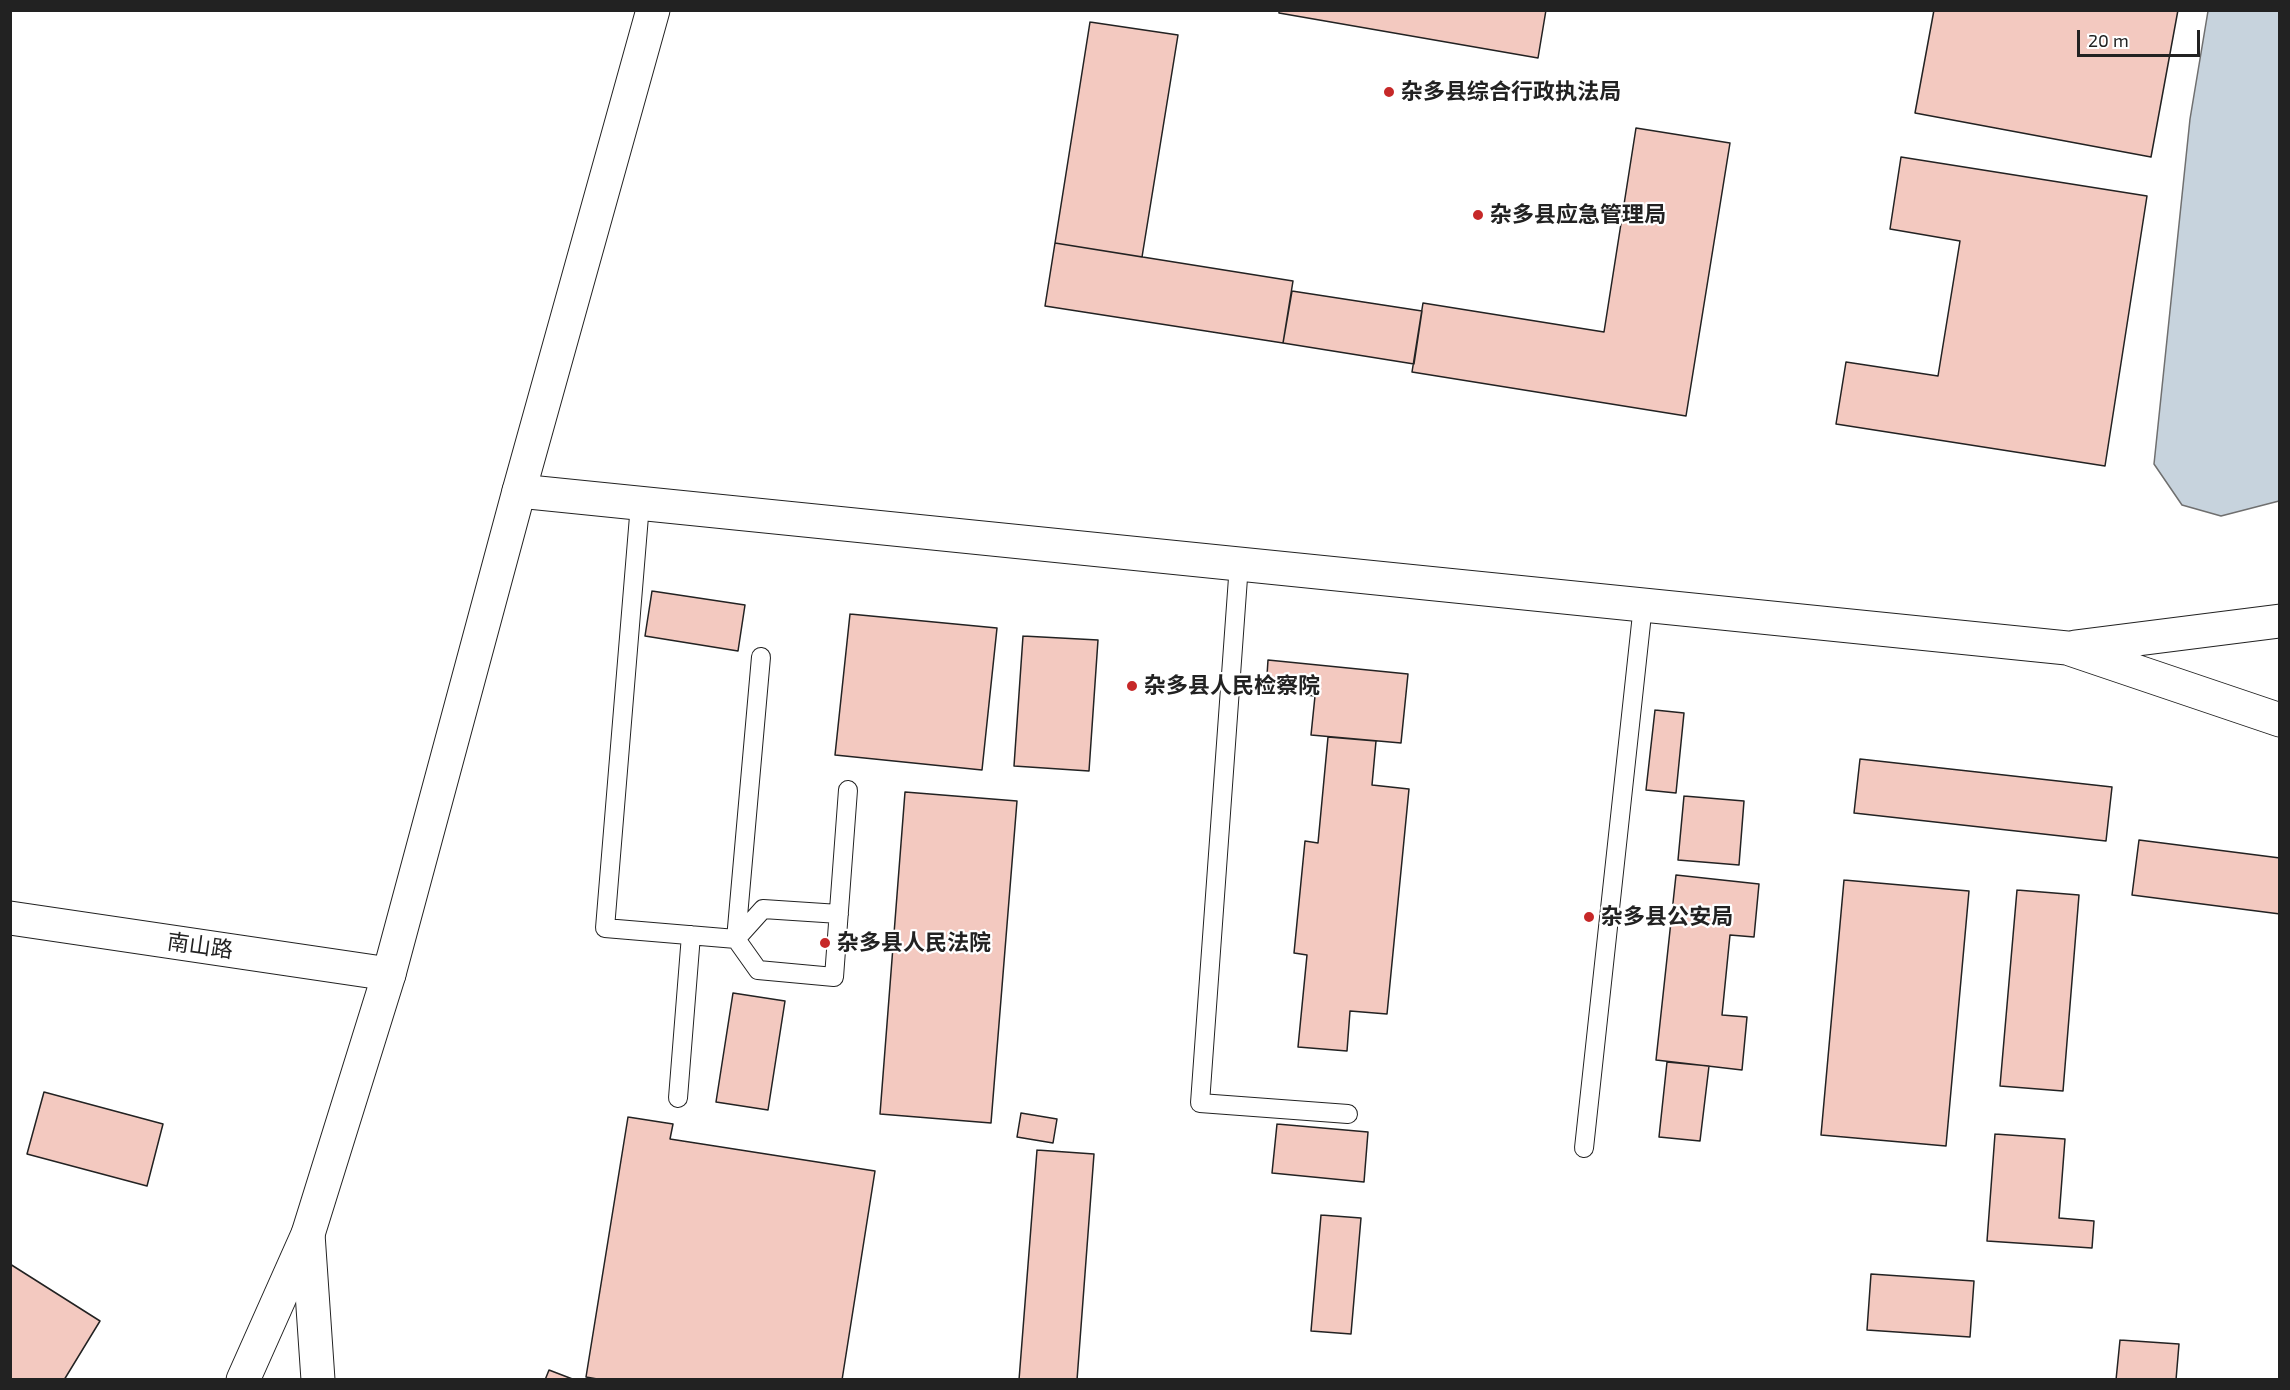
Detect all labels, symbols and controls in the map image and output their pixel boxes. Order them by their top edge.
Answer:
scale bar [2080,18,2203,56]
text: 20 m [2088,29,2129,51]
place label: 杂多县综合行政执法局 [1401,79,1621,105]
marker: 杂多县综合行政执法局 [1382,85,1396,99]
place label: 杂多县应急管理局 [1490,202,1666,228]
marker: 杂多县应急管理局 [1471,208,1485,222]
place label: 杂多县人民检察院 [1144,673,1320,699]
marker: 杂多县人民检察院 [1125,679,1139,693]
place label: 杂多县公安局 [1601,904,1733,930]
marker: 杂多县公安局 [1582,910,1596,924]
street label: 南山路 [165,928,235,964]
place label: 杂多县人民法院 [837,930,991,956]
marker: 杂多县人民法院 [818,936,832,950]

